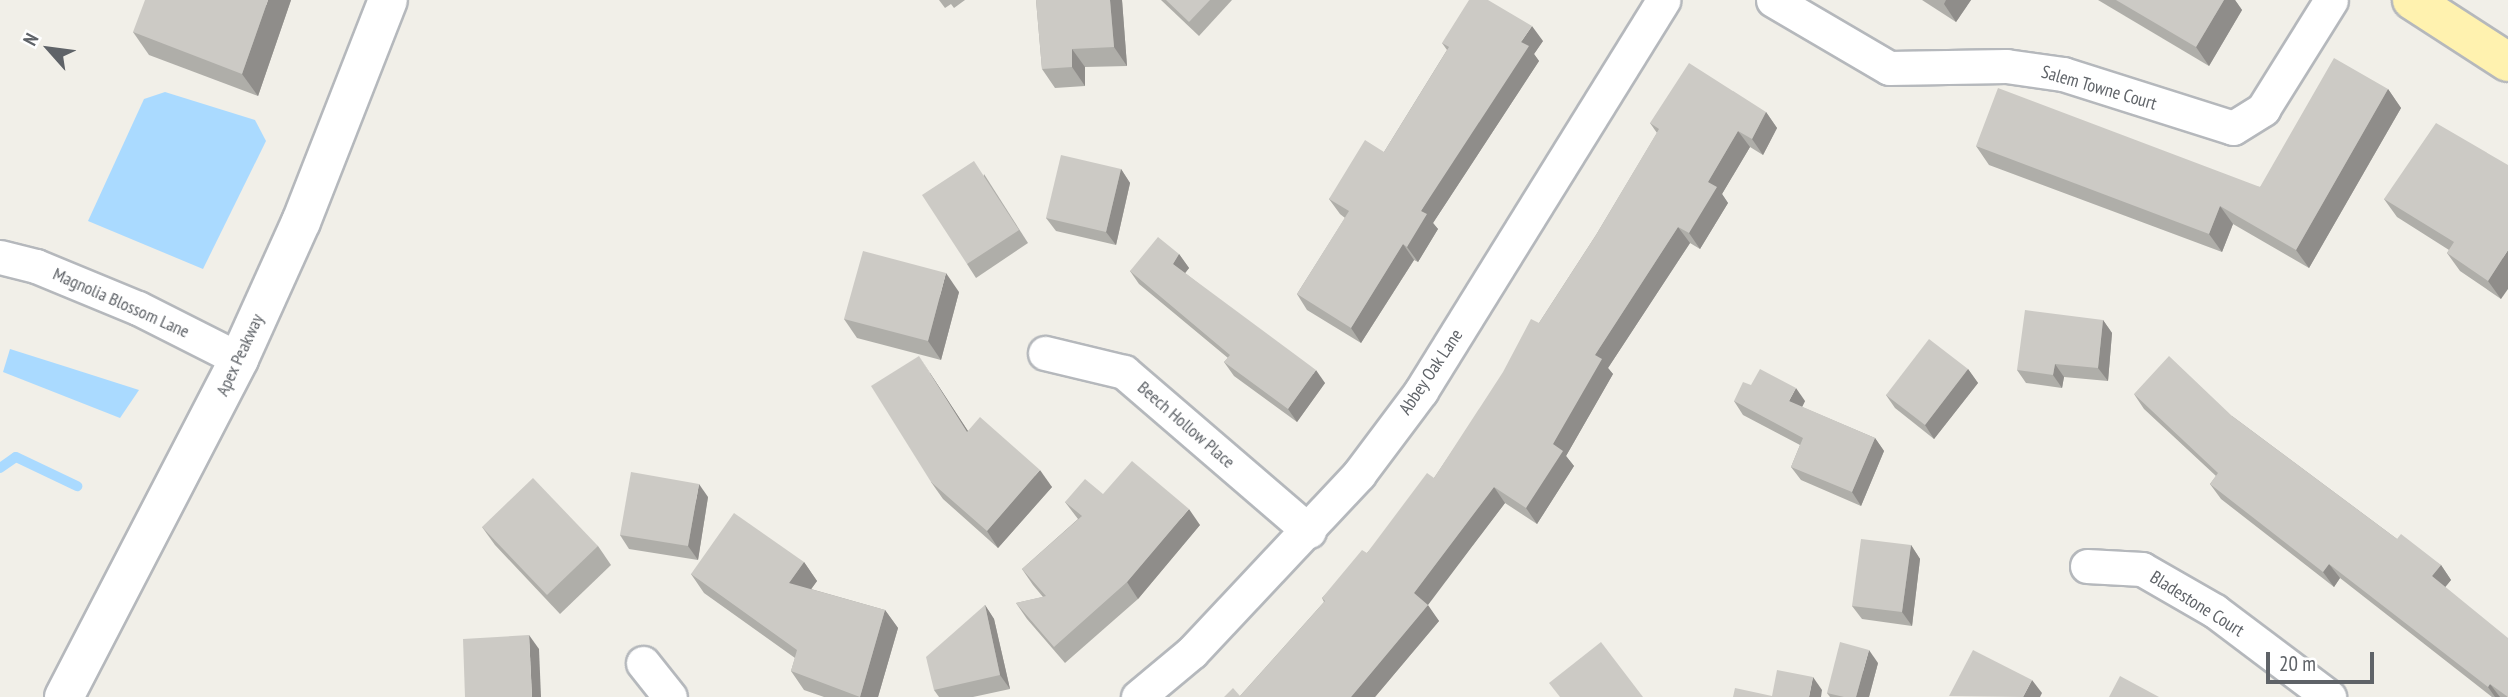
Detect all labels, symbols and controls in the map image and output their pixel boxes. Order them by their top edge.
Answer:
north arrow [14,14,84,84]
text: N [17,29,43,49]
street label: Salem Towne Court [2039,61,2159,115]
street label: Magnolia Blossom Lane [50,263,192,343]
street label: Apex Peakway [212,310,268,400]
street label: Abbey Oak Lane [1394,325,1468,419]
street label: Beech Hollow Place [1133,377,1239,473]
street label: Bladestone Court [2146,567,2248,641]
scale bar [2270,638,2378,682]
text: 20 m [2279,650,2316,677]

